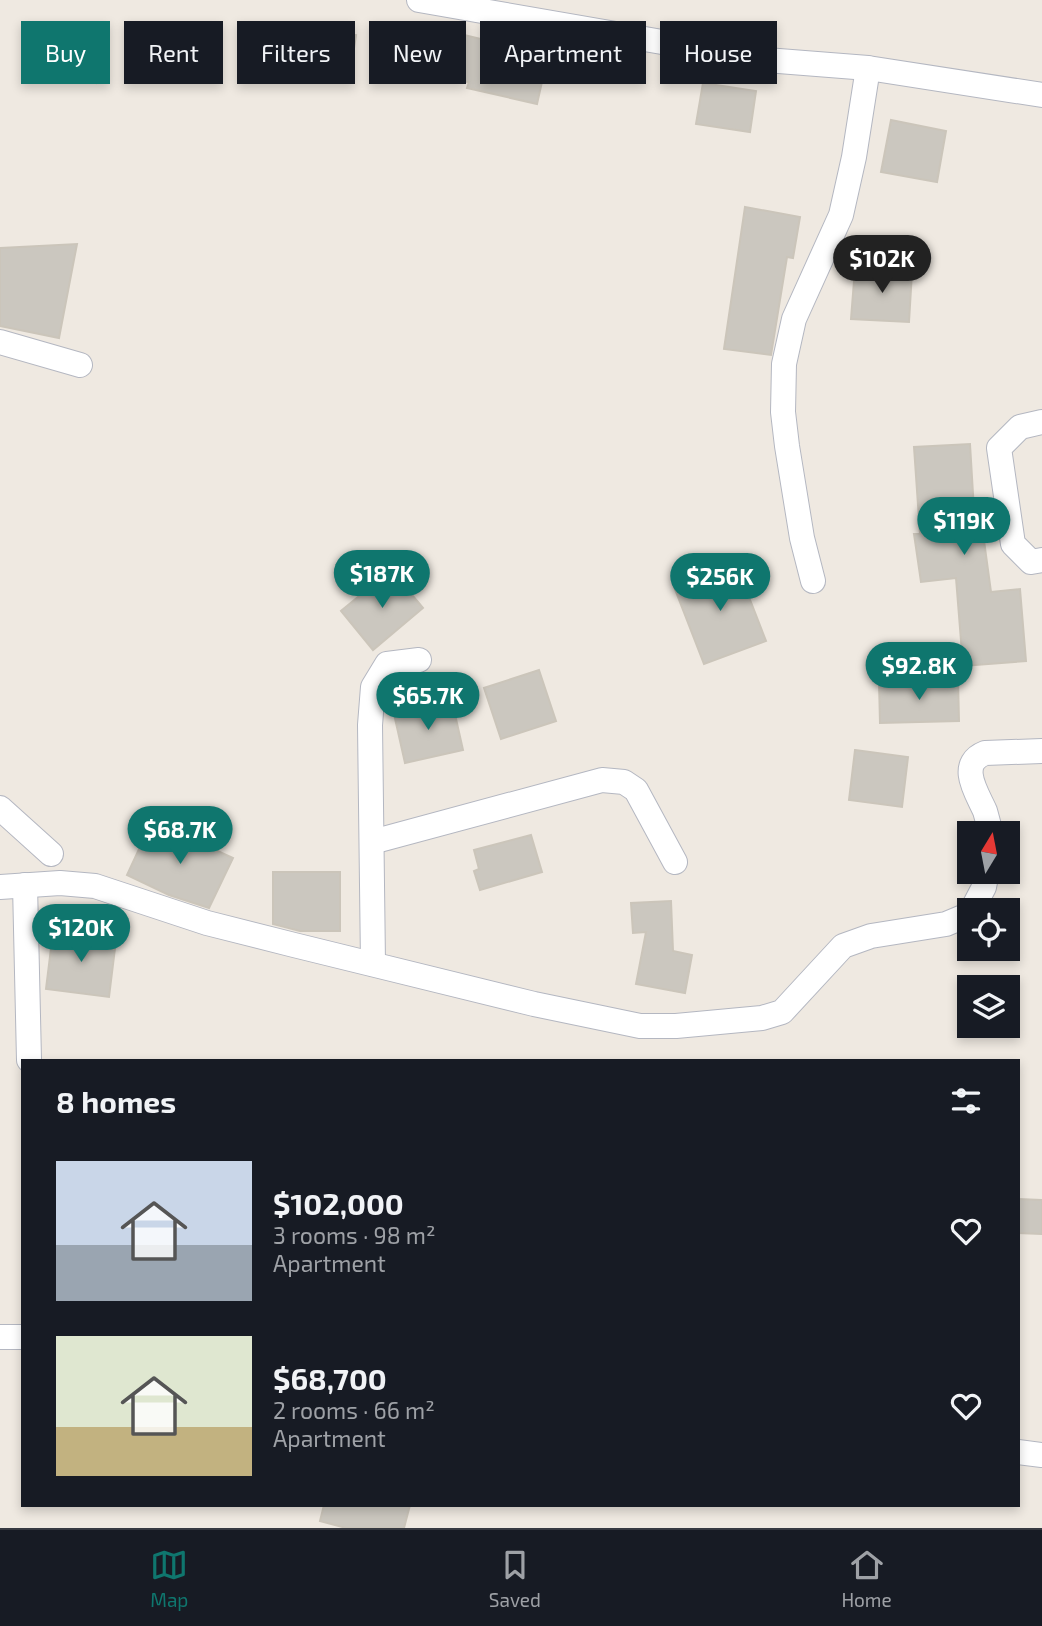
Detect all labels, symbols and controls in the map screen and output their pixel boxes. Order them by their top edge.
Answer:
chip: Buy [21,21,110,84]
chip: Rent [124,21,223,84]
chip: Filters [237,21,355,84]
chip: New [369,21,466,84]
chip: Apartment [480,21,646,84]
chip: House [660,21,777,84]
pin: $102K [833,236,931,295]
text: $102K [849,244,915,272]
pin: $119K [915,498,1013,557]
text: $119K [933,506,995,534]
pin: $187K [333,550,431,610]
pin: $256K [671,554,769,613]
text: $187K [350,559,414,587]
text: $256K [686,562,754,590]
pin: $92.8K [862,642,976,702]
text: $92.8K [882,651,956,679]
pin: $65.7K [371,672,485,732]
text: $65.7K [392,681,464,709]
pin: $68.7K [123,806,237,866]
text: $68.7K [144,815,216,843]
north arrow [957,821,1020,884]
map controls [957,821,1020,1038]
button: locate [957,898,1020,961]
pin: $120K [32,904,130,964]
text: $120K [48,913,114,941]
button: layers [957,975,1020,1038]
icon: filters [947,1082,985,1120]
text: 8 homes [56,1083,176,1119]
text: $102,000 [273,1185,404,1221]
icon: home [112,1189,196,1273]
icon: heart [947,1212,985,1250]
text: 3 rooms · 98 m² [273,1221,435,1249]
text: Apartment [273,1249,386,1277]
text: $68,700 [273,1360,387,1396]
icon: home [112,1364,196,1448]
icon: heart [947,1387,985,1425]
text: 2 rooms · 66 m² [273,1396,435,1424]
text: Apartment [273,1424,386,1452]
tab: Map [150,1546,188,1611]
tab: Saved [489,1546,541,1611]
tab: Home [841,1546,892,1611]

